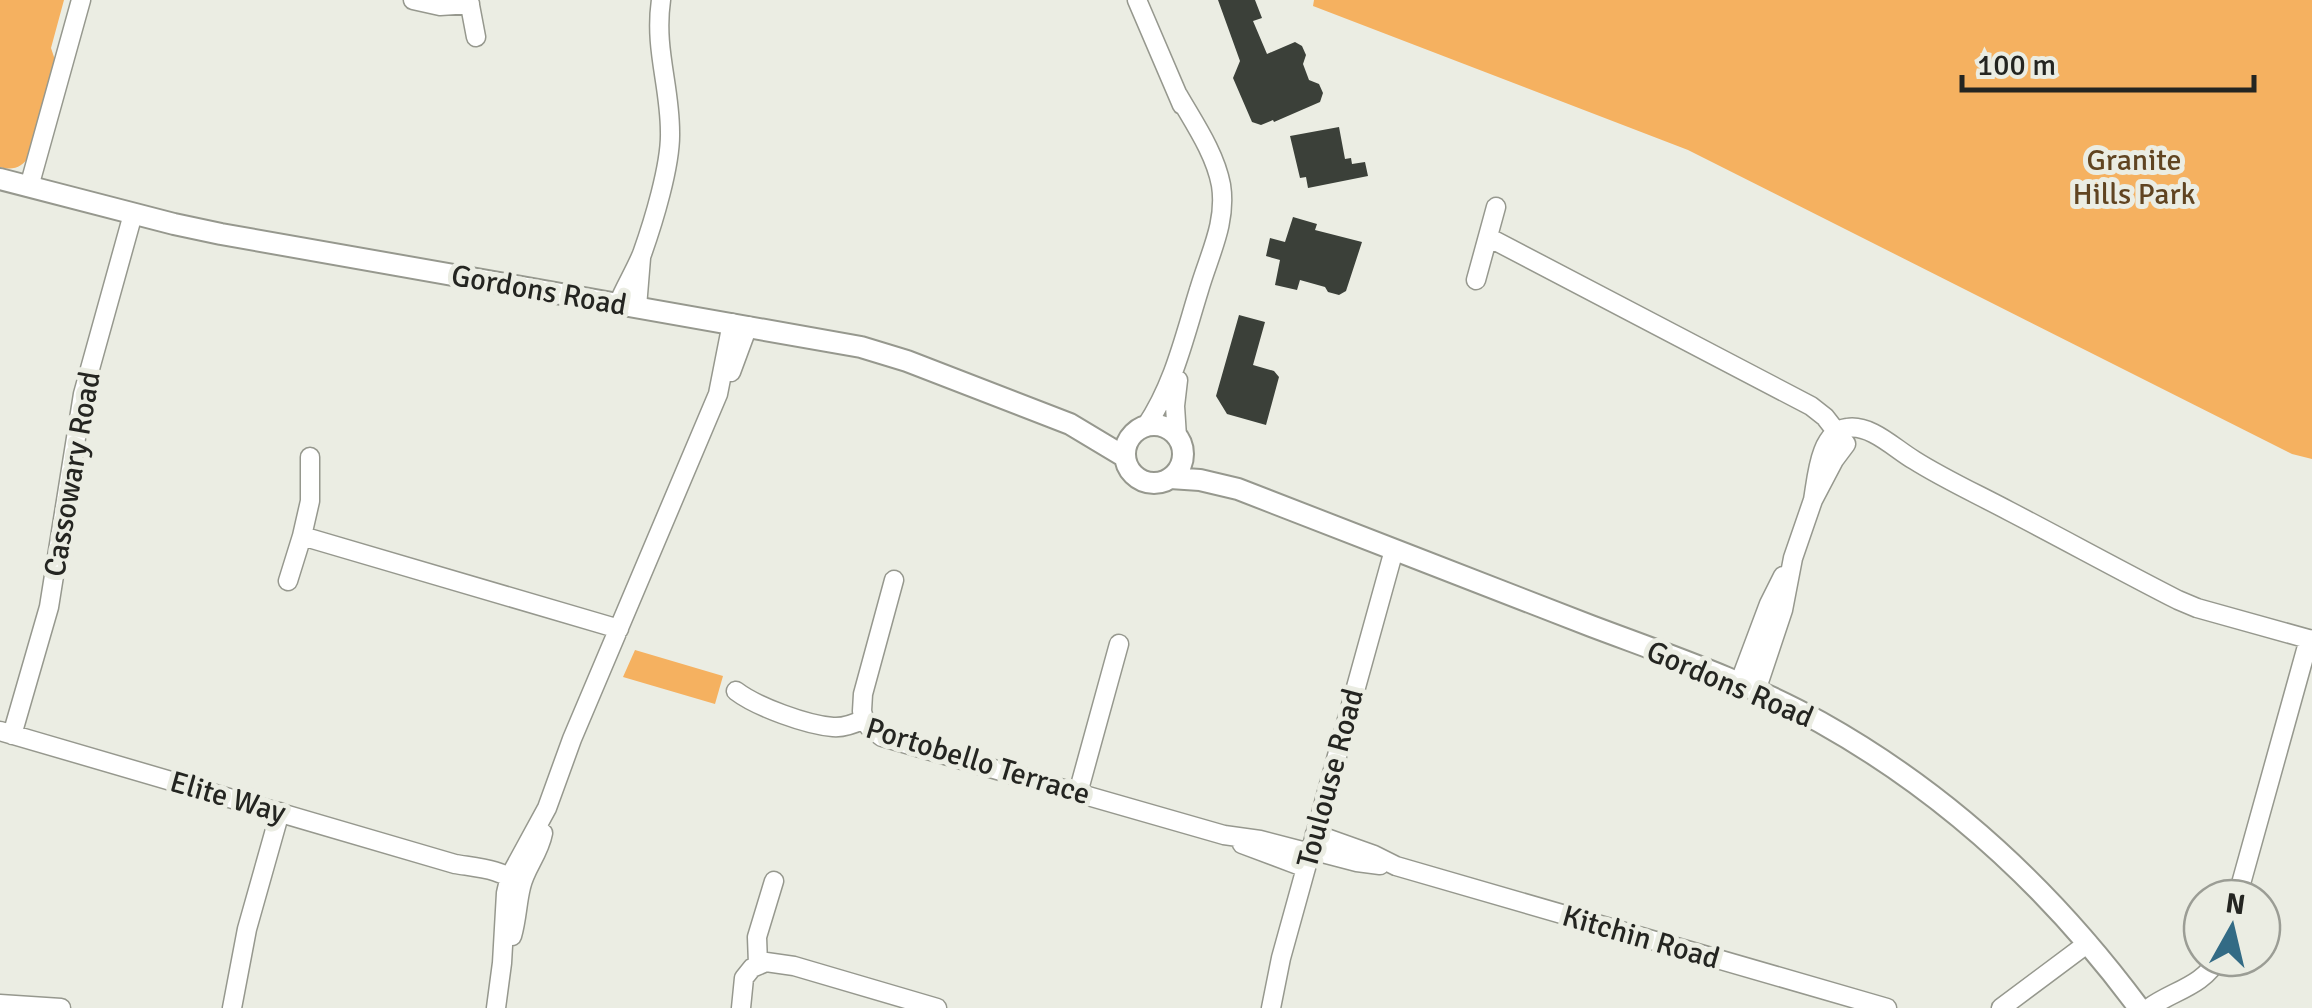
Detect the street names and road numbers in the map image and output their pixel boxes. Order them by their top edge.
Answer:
street label: Gordons Road [448,257,630,324]
street label: Cassowary Road [36,369,109,580]
street label: Gordons Road [1641,633,1819,736]
street label: Toulouse Road [1289,685,1372,872]
street label: Portobello Terrace [861,710,1094,813]
street label: Elite Way [166,763,290,832]
street label: Kitchin Road [1558,897,1724,978]

